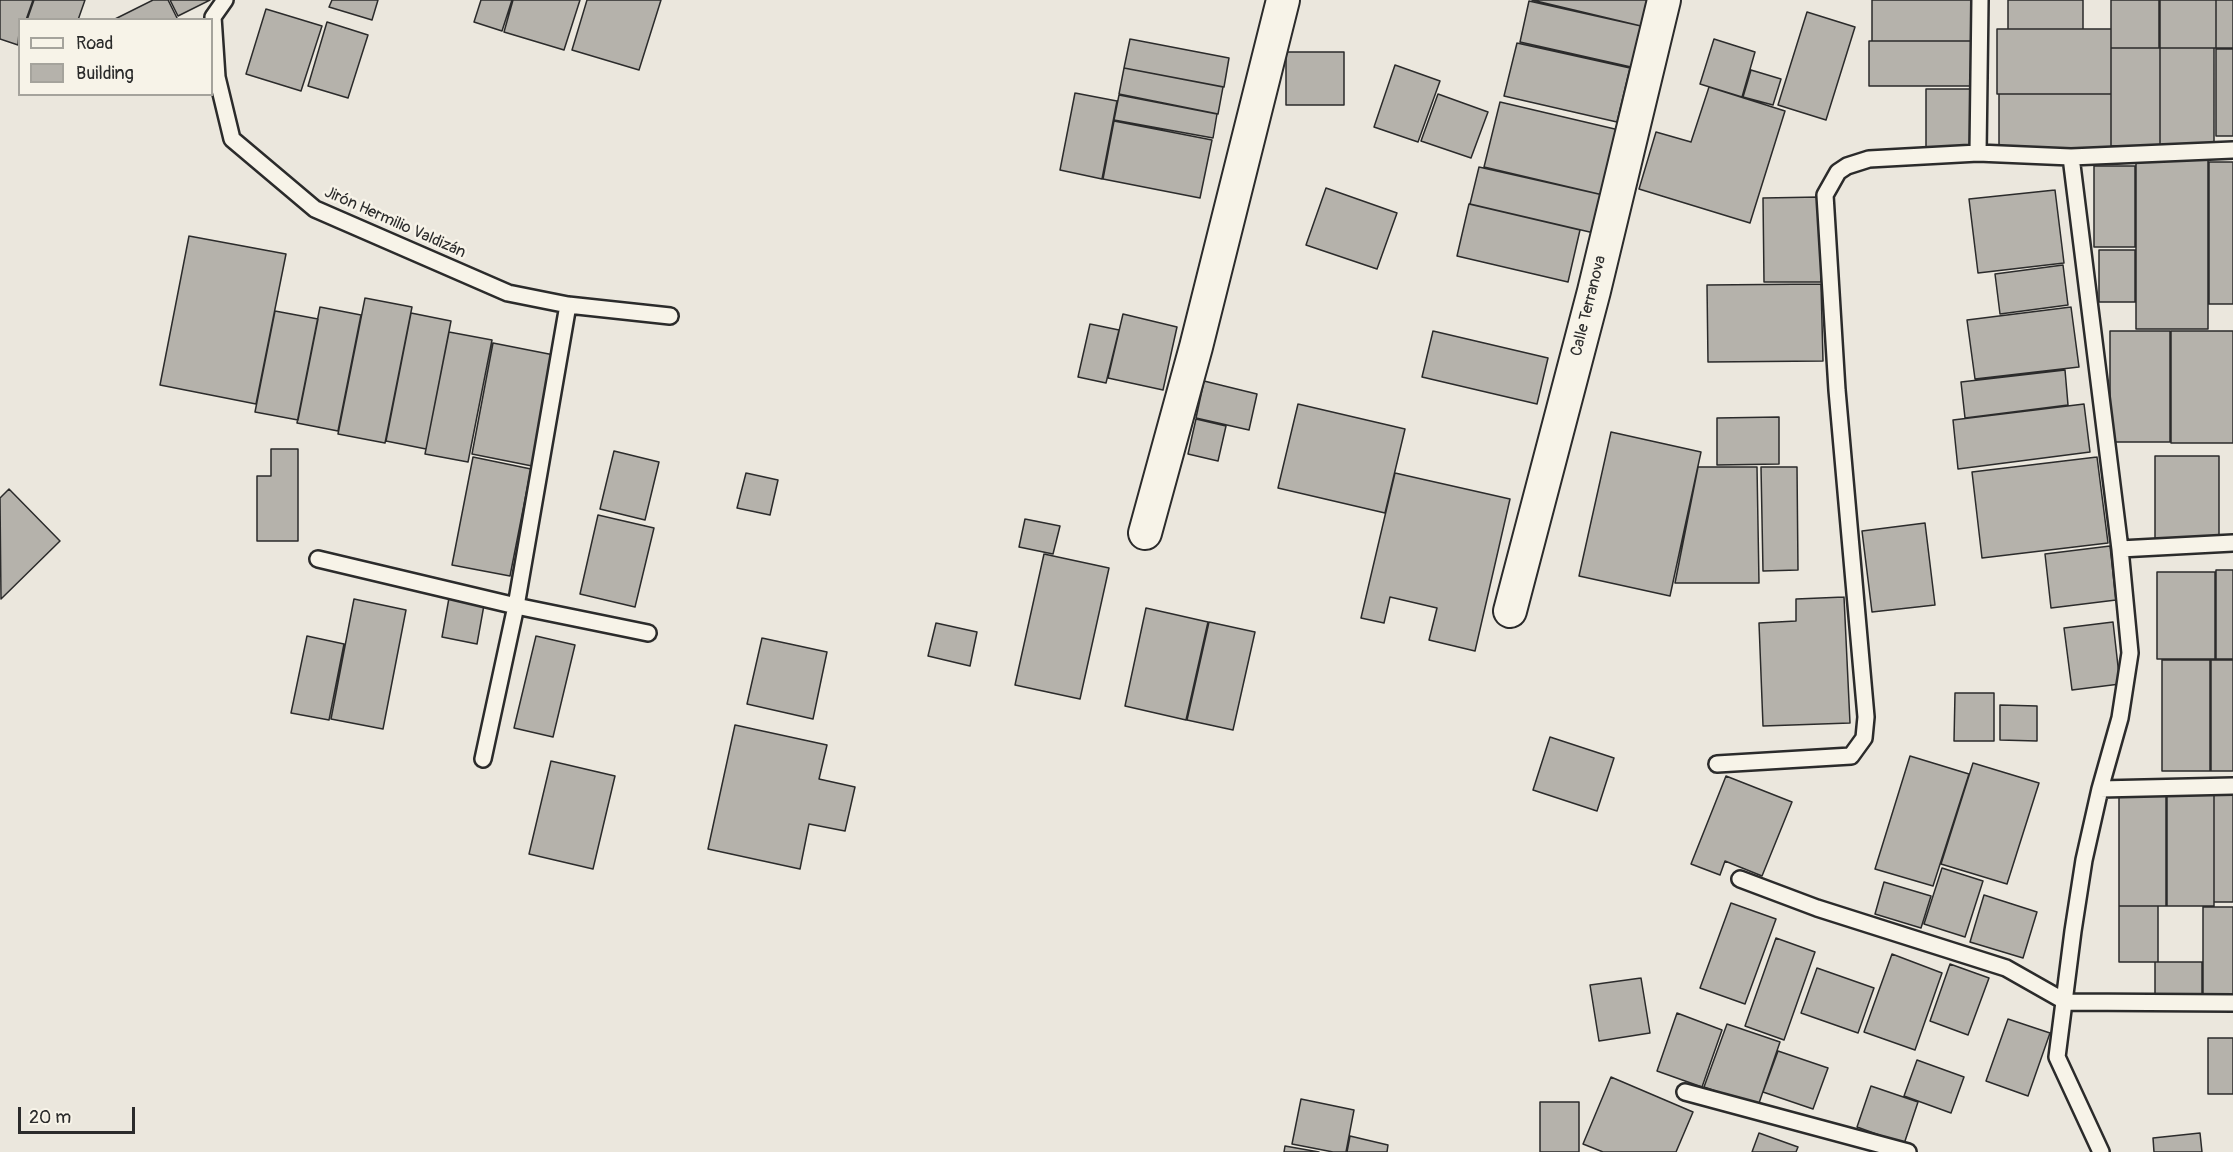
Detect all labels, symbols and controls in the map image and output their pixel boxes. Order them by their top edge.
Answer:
legend [18,18,213,96]
text: Road [76,32,113,55]
text: Building [76,62,134,85]
street label: Jirón Hermilio Valdizán [321,183,469,263]
street label: Calle Terranova [1567,254,1611,358]
scale bar [21,1095,138,1133]
text: 20 m [29,1106,71,1129]

